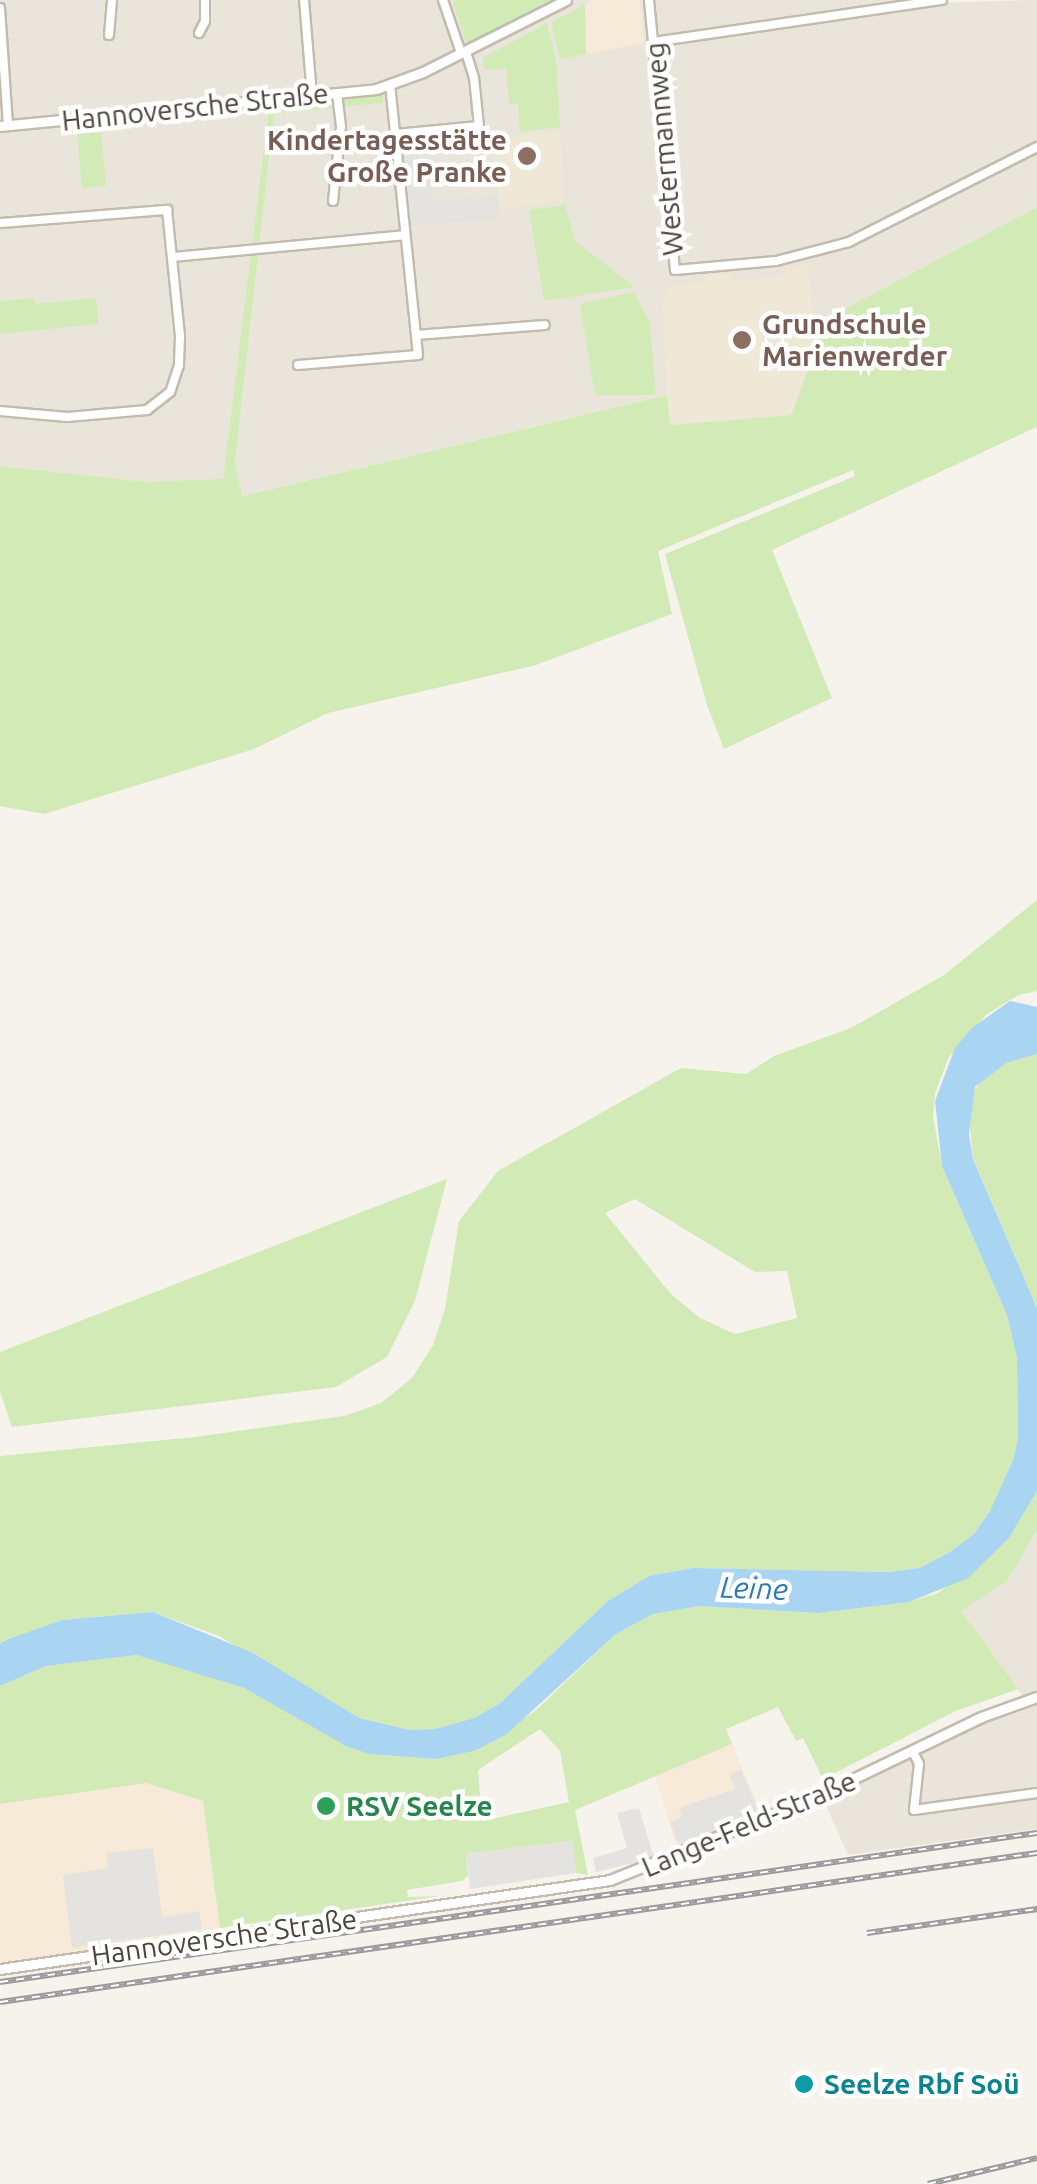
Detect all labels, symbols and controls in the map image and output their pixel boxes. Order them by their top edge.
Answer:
street label: Westermannweg [638,41,690,257]
street label: Hannoversche Straße [60,76,330,138]
place label: Kindertagesstätte Große Pranke [267,123,507,189]
marker: Kindertagesstätte Große Pranke [516,145,538,167]
place label: Grundschule Marienwerder [762,307,947,373]
marker: Grundschule Marienwerder [731,329,753,351]
water label: Leine [719,1569,789,1607]
street label: Lange-Feld-Straße [637,1764,861,1884]
place label: RSV Seelze [346,1789,493,1823]
marker: RSV Seelze [315,1795,337,1817]
street label: Hannoversche Straße [89,1902,359,1972]
place label: Seelze Rbf Soü [824,2067,1020,2101]
marker: Seelze Rbf Soü [793,2073,815,2095]

